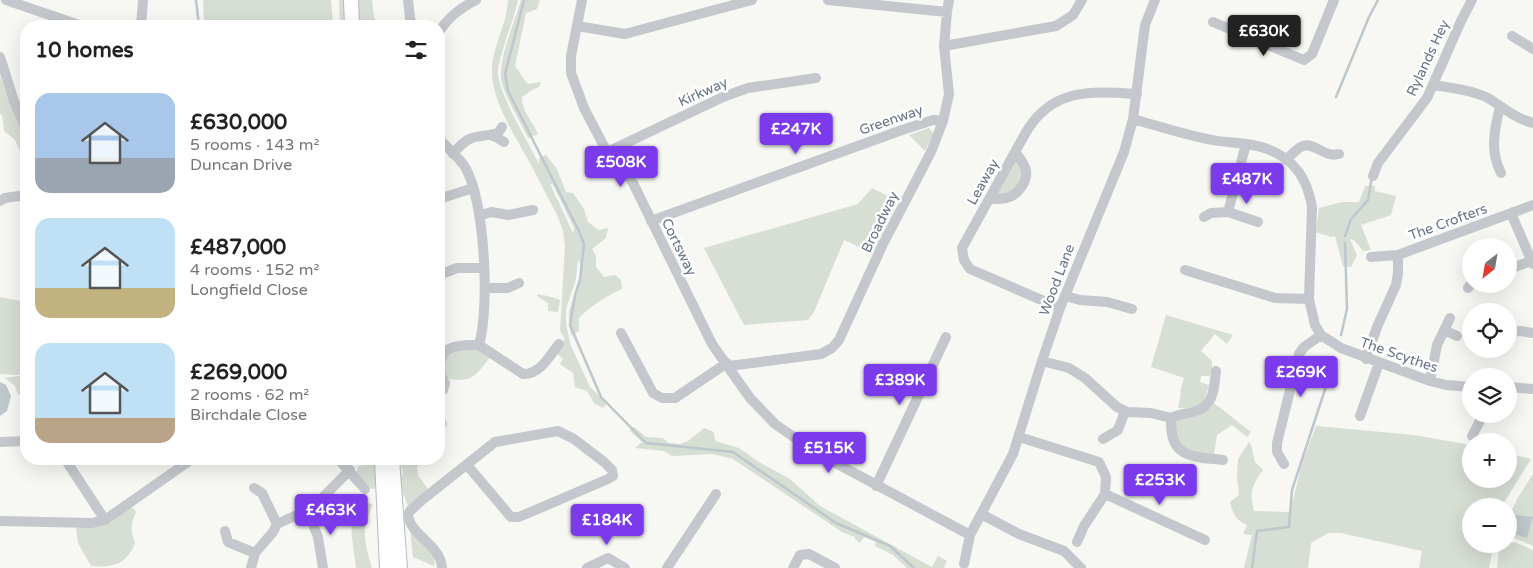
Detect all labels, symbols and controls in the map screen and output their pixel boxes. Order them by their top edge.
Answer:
pin: £630K [1229,15,1299,57]
street label: Rylands Hey [1403,17,1453,99]
text: £630K [1239,21,1289,41]
icon: filters [402,36,430,64]
text: 10 homes [35,38,134,63]
street label: Kirkway [676,73,731,110]
street label: Greenway [857,101,926,139]
text: £630,000 [190,110,287,135]
pin: £247K [761,112,831,155]
icon: home [75,113,135,173]
text: £247K [771,119,821,139]
text: 5 rooms · 143 m² [190,135,319,155]
pin: £508K [586,146,656,188]
text: £508K [596,152,646,172]
text: Duncan Drive [190,155,292,175]
street label: Leaway [963,156,1003,208]
pin: £487K [1212,162,1282,205]
text: £487K [1222,169,1272,189]
street label: Broadway [858,188,902,255]
street label: The Crofters [1406,200,1490,244]
street label: Cortsway [658,216,700,279]
text: £487,000 [190,235,286,260]
icon: home [75,238,135,298]
north arrow [1462,238,1518,292]
map controls [1462,238,1517,553]
street label: Wood Lane [1036,242,1078,318]
text: 4 rooms · 152 m² [190,260,319,280]
text: Longfield Close [190,280,308,300]
button: locate [1462,303,1517,358]
street label: The Scythes [1358,334,1440,376]
pin: £269K [1266,356,1336,398]
text: £269,000 [190,360,287,385]
text: £269K [1276,362,1326,382]
icon: home [75,363,135,423]
pin: £389K [865,364,935,406]
button: layers [1462,368,1517,423]
text: £389K [875,370,925,390]
text: 2 rooms · 62 m² [190,385,309,405]
text: Birchdale Close [190,405,307,425]
pin: £515K [794,432,864,474]
button: + [1462,433,1517,488]
text: £515K [804,438,854,458]
pin: £253K [1125,464,1195,506]
text: £253K [1135,470,1185,490]
pin: £463K [296,494,366,536]
button: − [1462,498,1517,553]
text: £463K [306,500,356,520]
pin: £184K [572,504,642,546]
text: £184K [582,510,632,530]

